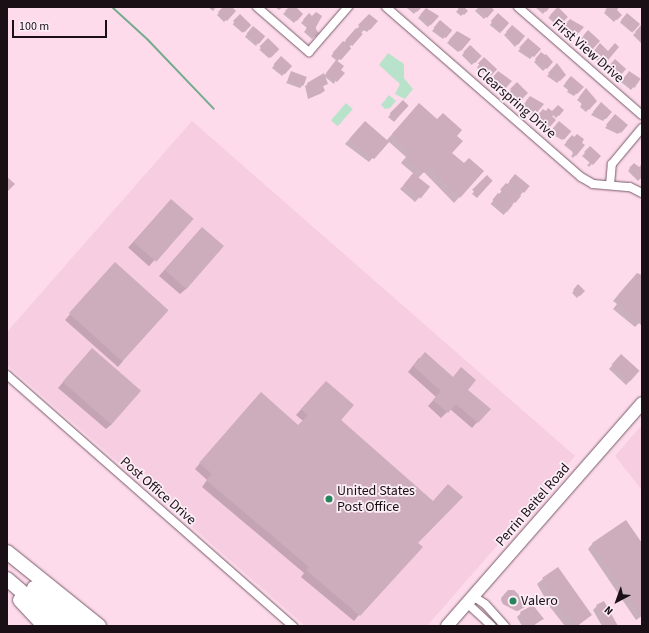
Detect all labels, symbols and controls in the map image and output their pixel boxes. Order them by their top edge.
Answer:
scale bar [14,12,109,38]
street label: First View Drive [549,15,627,87]
text: 100 m [19,18,49,35]
street label: Clearspring Drive [473,64,559,142]
street label: Post Office Drive [117,453,199,529]
street label: Perrin Beitel Road [492,460,574,550]
place label: United States Post Office [337,483,415,516]
marker: United States Post Office [324,494,334,504]
north arrow [597,581,637,621]
place label: Valero [521,593,558,609]
marker: Valero [508,596,518,606]
text: N [601,602,616,619]

